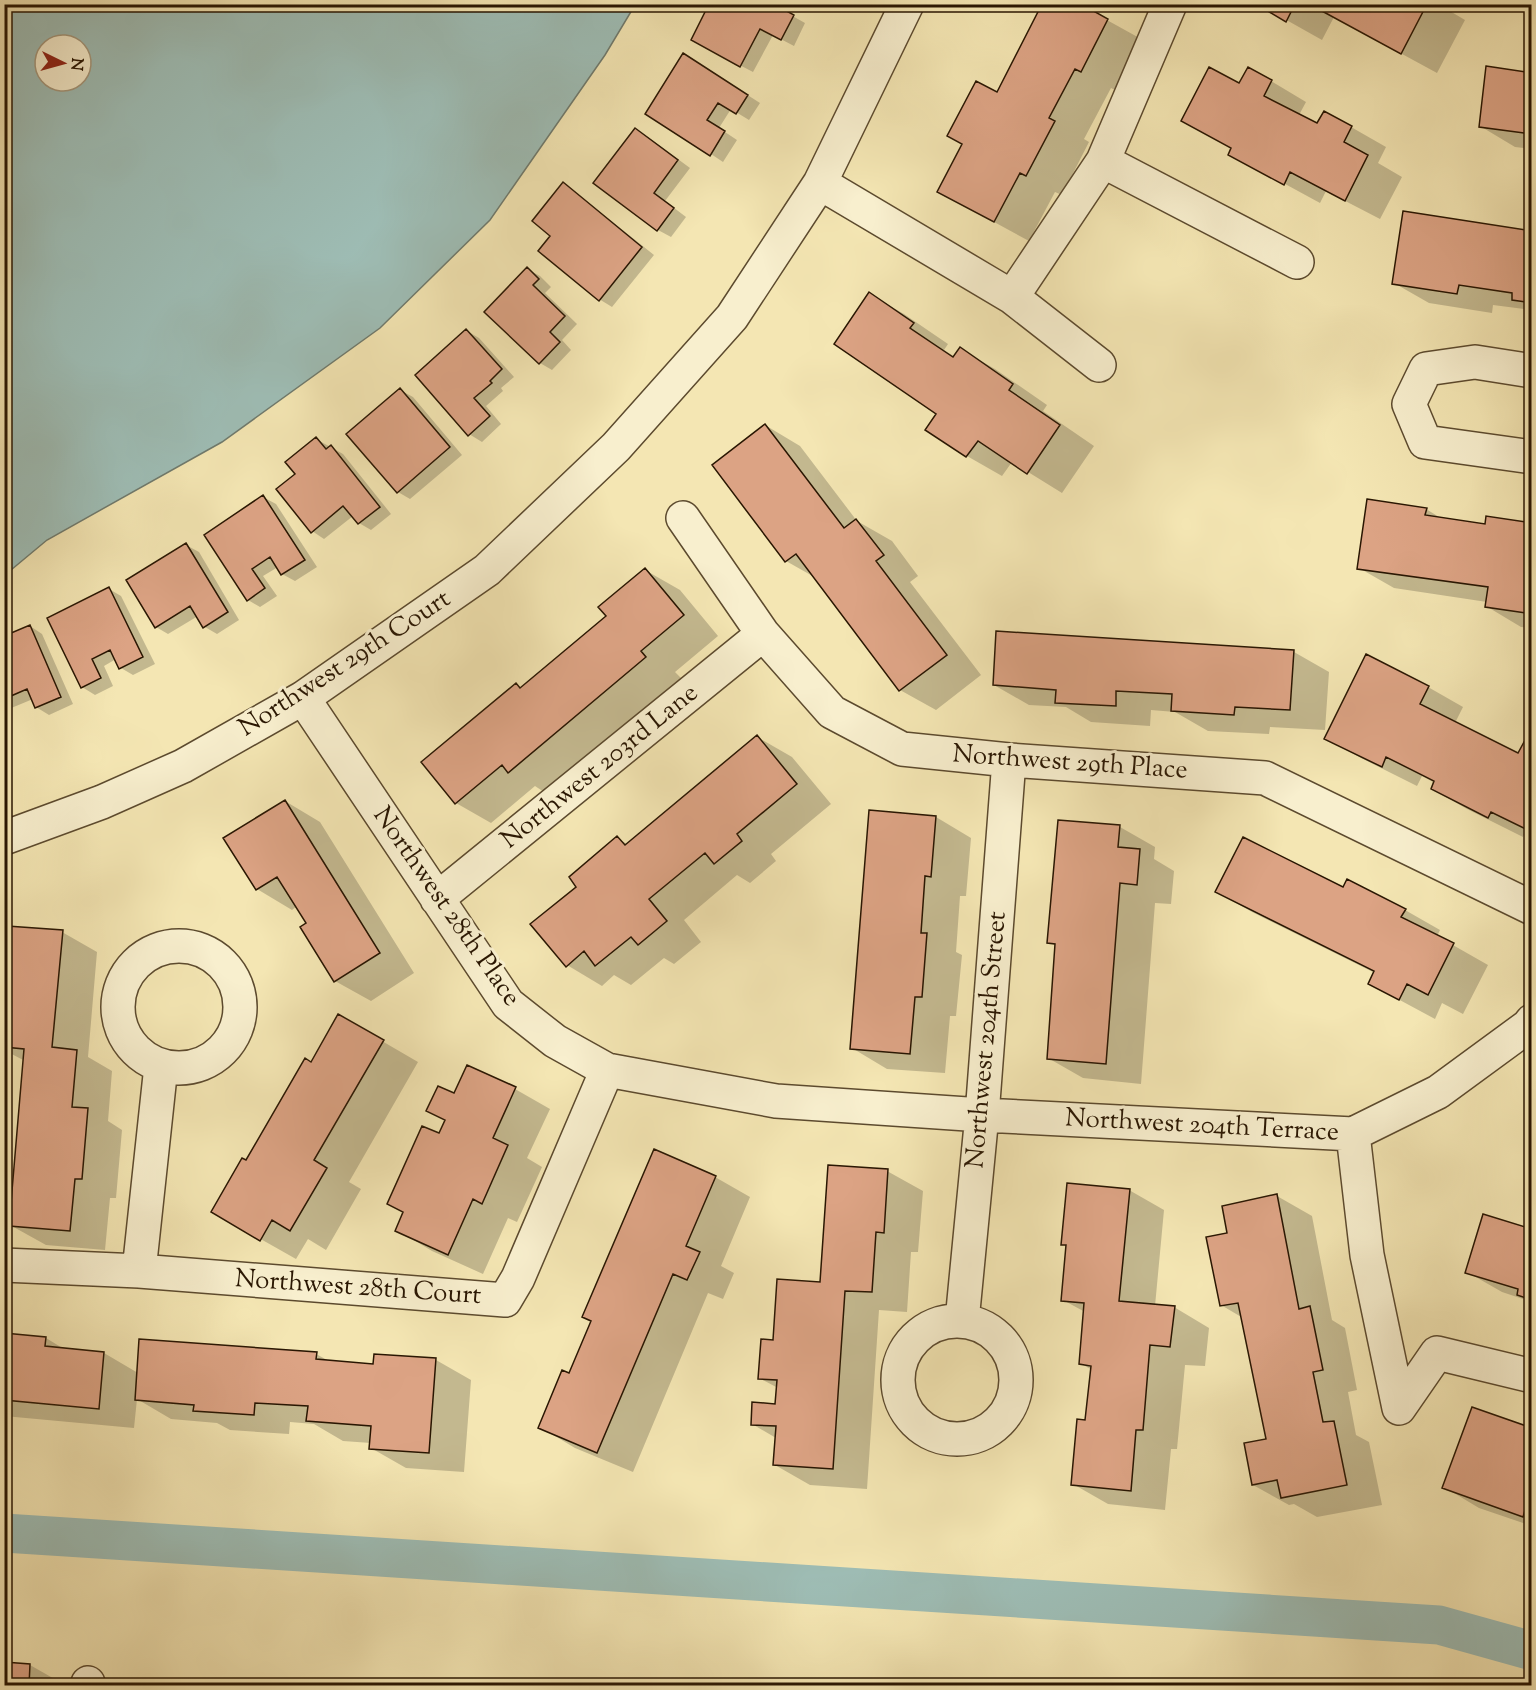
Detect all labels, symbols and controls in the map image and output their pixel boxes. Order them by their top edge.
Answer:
north arrow [33,33,93,93]
text: N [63,57,87,72]
street label: Northwest 29th Court [232,581,458,747]
street label: Northwest 203rd Lane [493,676,707,858]
street label: Northwest 29th Place [951,736,1189,790]
street label: Northwest 28th Place [363,800,529,1014]
street label: Northwest 204th Street [957,910,1017,1170]
street label: Northwest 204th Terrace [1064,1100,1340,1152]
street label: Northwest 28th Court [234,1261,482,1315]

